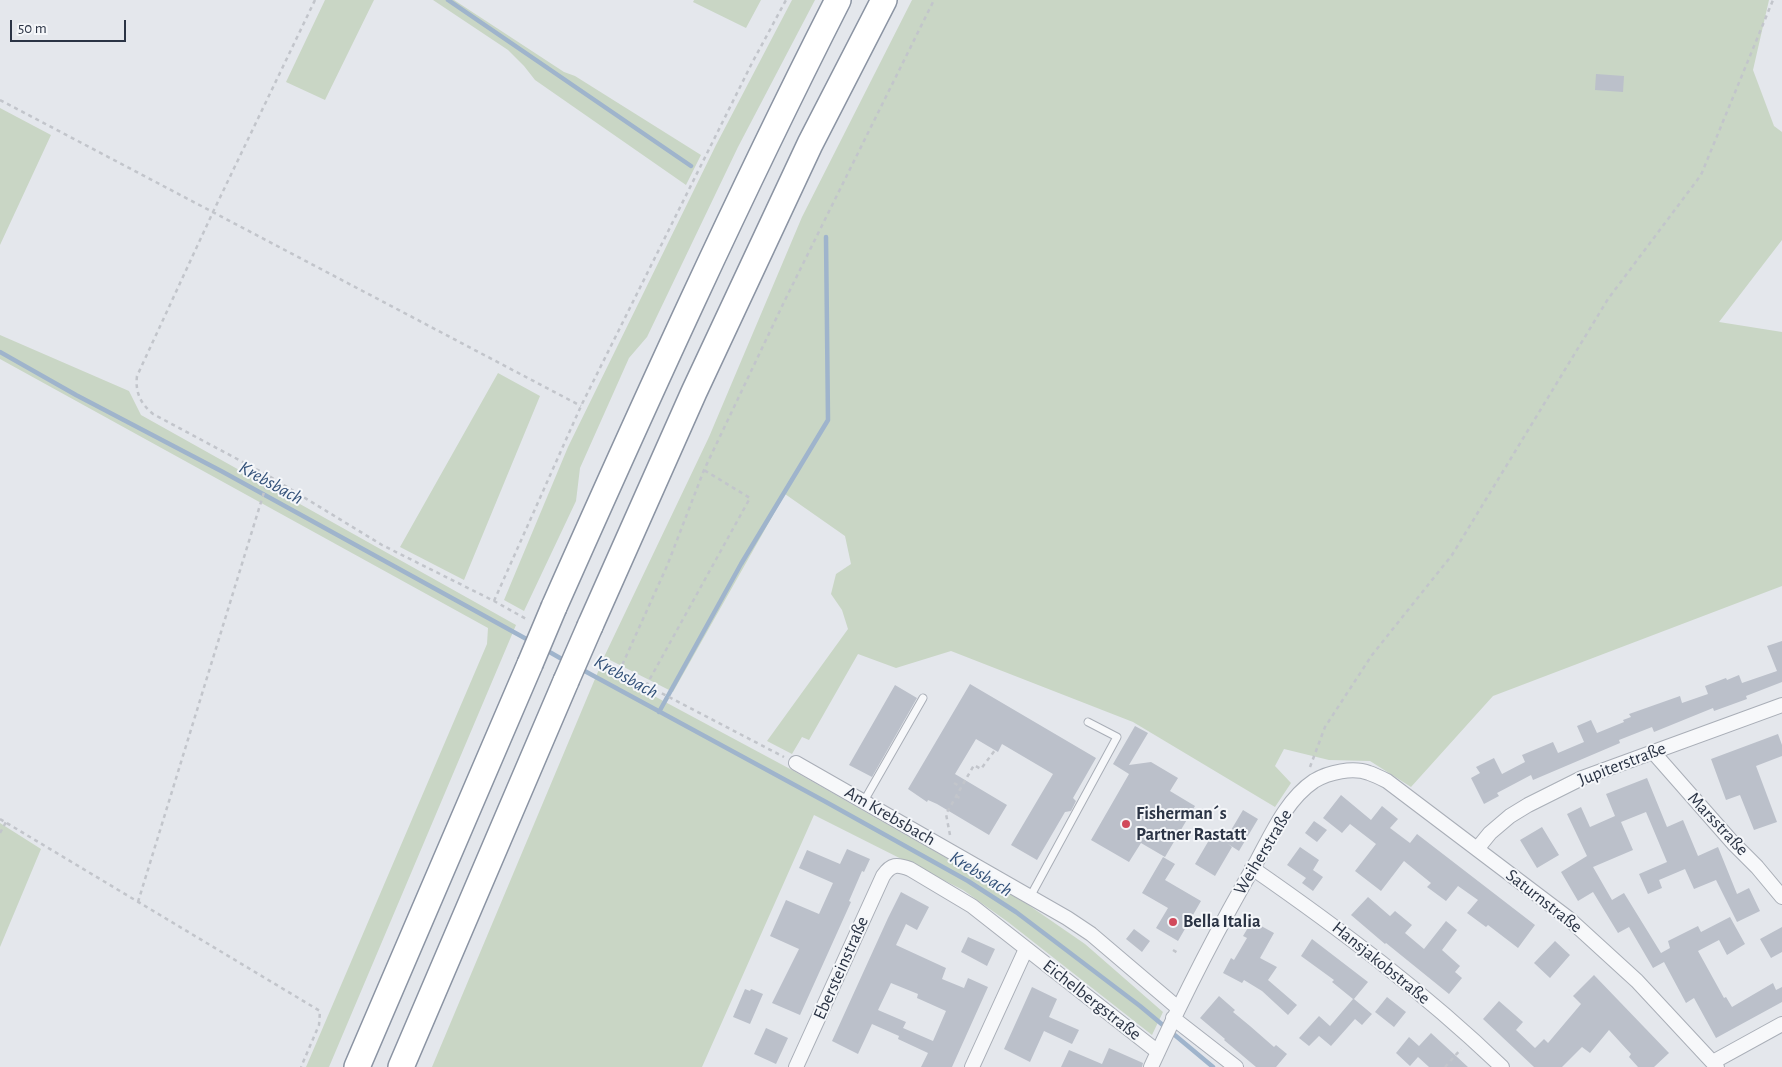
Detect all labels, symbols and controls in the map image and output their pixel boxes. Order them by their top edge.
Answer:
scale bar [12,10,129,42]
text: 50 m [18,21,47,36]
water label: Krebsbach [235,456,307,510]
water label: Krebsbach [590,650,662,704]
street label: Jupiterstraße [1575,737,1669,791]
street label: Am Krebsbach [841,781,939,851]
street label: Marsstraße [1683,788,1753,860]
place label: Fisherman´s Partner Rastatt [1136,803,1246,846]
street label: Weiherstraße [1229,805,1297,899]
marker: Fisherman´s Partner Rastatt [1120,818,1132,830]
water label: Krebsbach [945,846,1017,902]
street label: Saturnstraße [1502,865,1586,937]
place label: Bella Italia [1183,911,1261,933]
street label: Ebersteinstraße [809,913,873,1023]
marker: Bella Italia [1167,916,1179,928]
street label: Hansjakobstraße [1328,917,1434,1009]
street label: Eichelbergstraße [1039,955,1145,1045]

